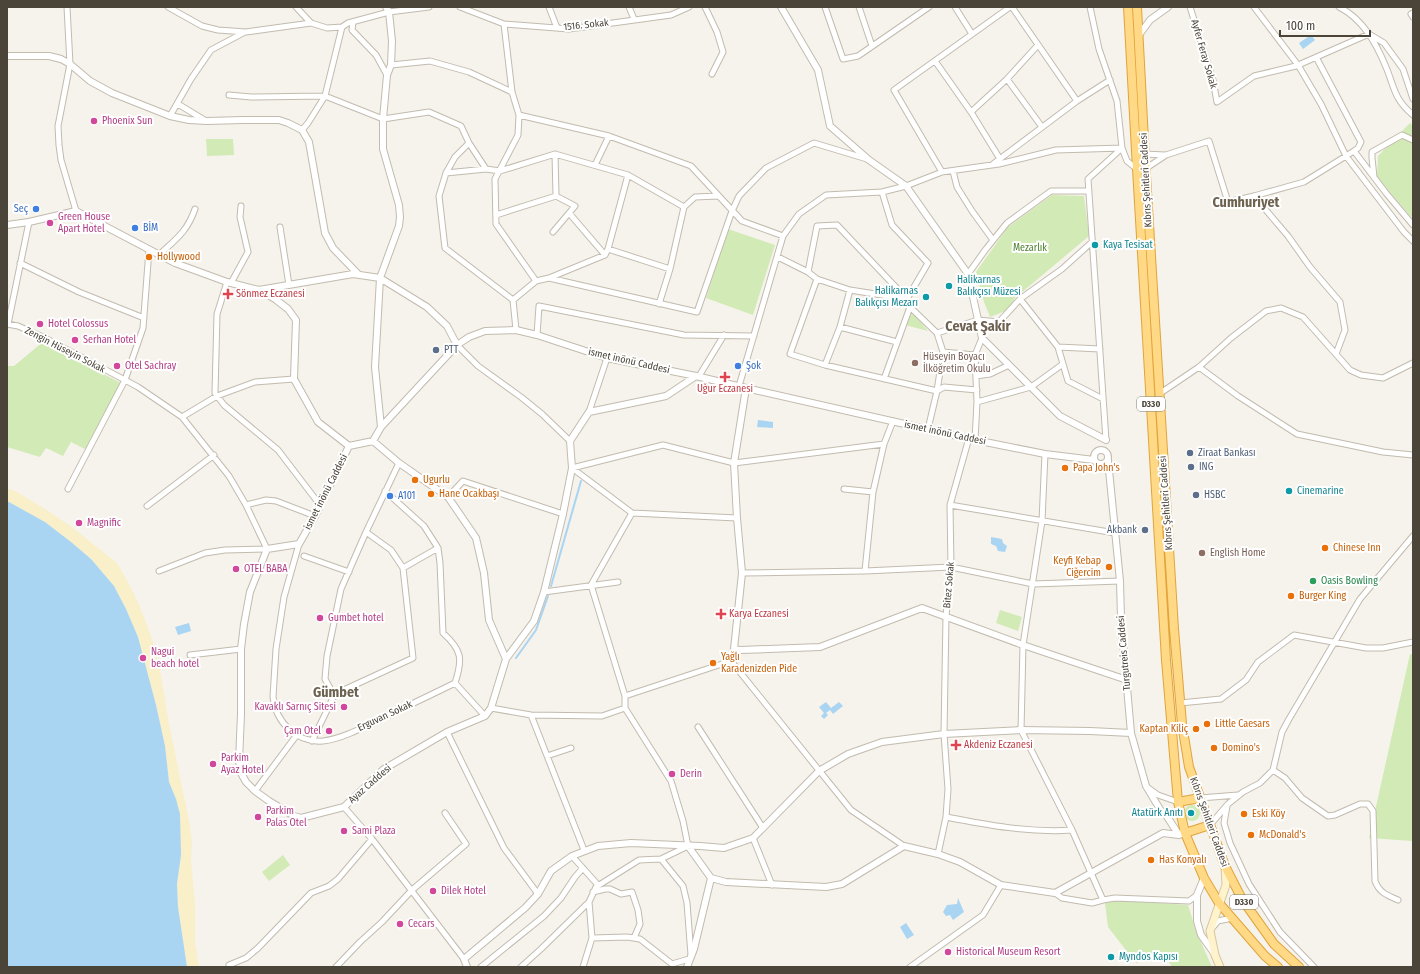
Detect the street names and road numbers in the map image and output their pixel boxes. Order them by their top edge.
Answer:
street label: 1516. Sokak [563,17,610,33]
street label: Ayfer Feray Sokak [1188,18,1220,90]
street label: Kıbrıs Şehitleri Caddesi [1138,132,1154,228]
street label: Zengin Hüseyin Sokak [23,324,108,376]
street label: ismet inönü Caddesi [587,346,671,376]
road number: D330 [1137,397,1165,411]
street label: ismet inönü Caddesi [903,418,987,448]
street label: ismet inönü Caddesi [302,452,350,532]
street label: Kıbrıs Şehitleri Caddesi [1157,455,1175,551]
street label: Bitez Sokak [941,561,957,609]
street label: Turgutreis Caddesi [1115,615,1133,691]
street label: Erguvan Sokak [356,698,415,734]
street label: Ayaz Caddesi [346,762,394,806]
street label: Kıbrıs Şehitleri Caddesi [1187,775,1231,869]
road number: D330 [1230,895,1258,909]

